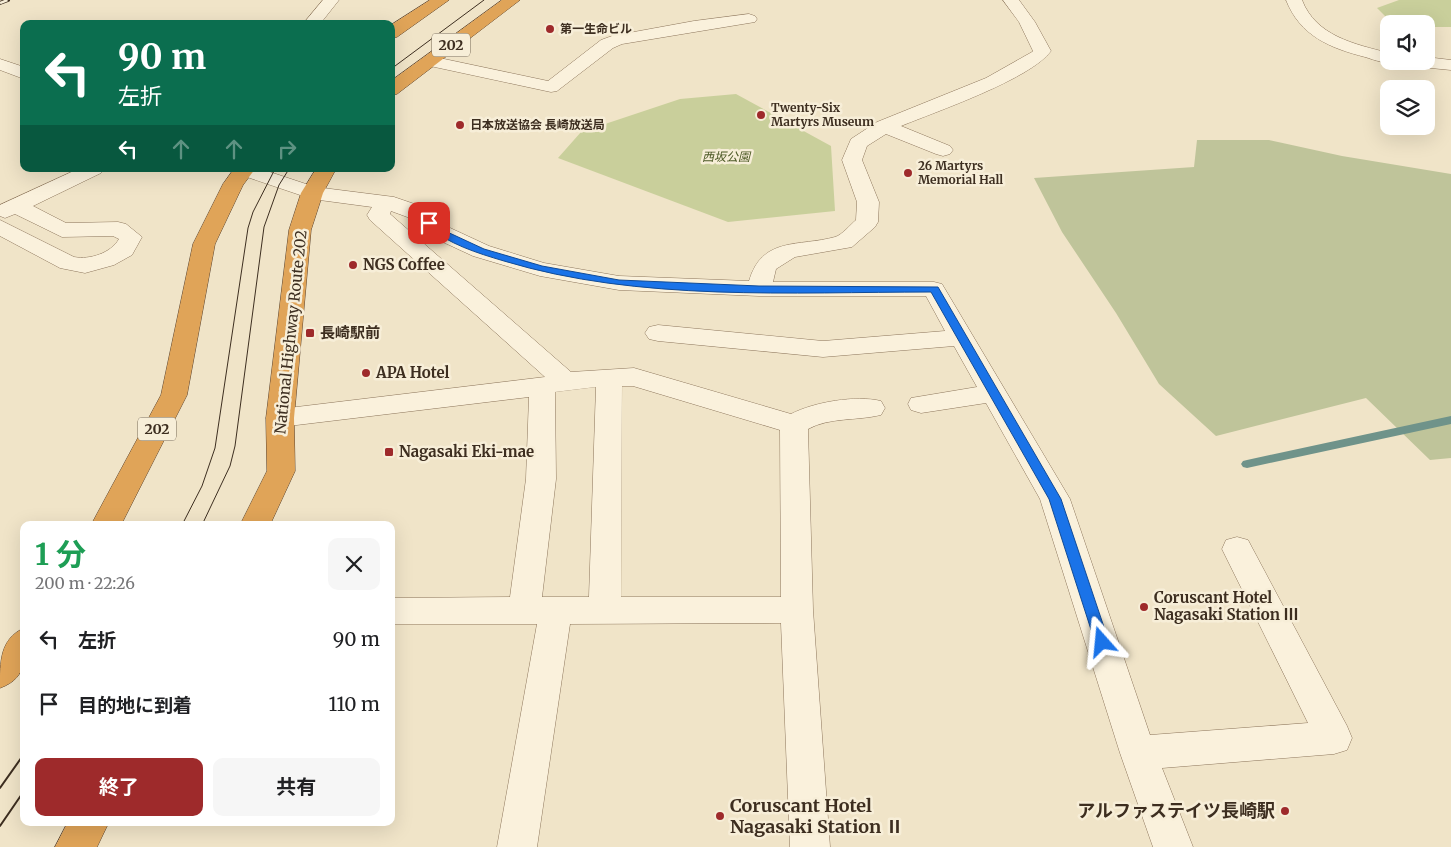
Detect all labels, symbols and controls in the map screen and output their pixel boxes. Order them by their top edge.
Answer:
map controls [1380,15,1435,135]
button: sound [1380,15,1435,70]
place label: 第一生命ビル [560,21,632,36]
marker: 第一生命ビル [544,23,556,35]
road number: 202 [432,34,470,56]
text: 90 m [118,35,206,79]
icon: left [35,40,100,105]
button: layers [1380,80,1435,135]
text: 左折 [118,82,162,110]
place label: Twenty-Six Martyrs Museum [771,100,874,129]
marker: Twenty-Six Martyrs Museum [755,109,767,121]
place label: 日本放送協会 長崎放送局 [470,117,605,132]
marker: 日本放送協会 長崎放送局 [454,119,466,131]
icon: left [114,135,142,163]
icon: ahead [167,135,195,163]
icon: ahead [220,135,248,163]
icon: right [273,135,301,163]
park label: 西坂公園 [702,149,752,164]
place label: 26 Martyrs Memorial Hall [918,158,1003,187]
marker: 26 Martyrs Memorial Hall [902,167,914,179]
pin [408,202,450,244]
icon: arrive [415,209,443,237]
street label: National Highway Route 202 [270,229,311,435]
place label: NGS Coffee [363,255,445,274]
marker: NGS Coffee [347,259,359,271]
place label: 長崎駅前 [320,323,380,342]
marker: 長崎駅前 [304,327,316,339]
place label: APA Hotel [375,363,450,382]
marker: APA Hotel [360,367,372,379]
road number: 202 [138,418,176,440]
place label: Nagasaki Eki-mae [399,442,534,461]
marker: Nagasaki Eki-mae [383,446,395,458]
text: 1 分 [35,535,86,573]
button: close [328,538,380,590]
text: 200 m · 22:26 [35,573,135,593]
place label: Coruscant Hotel Nagasaki Station Ⅲ [1154,588,1299,624]
marker: Coruscant Hotel Nagasaki Station Ⅲ [1138,601,1150,613]
position arrow [1075,615,1127,667]
icon: left [35,625,63,653]
text: 90 m [333,627,380,651]
text: 左折 [78,628,116,652]
icon: arrive [35,690,63,718]
text: 110 m [329,692,380,716]
text: 目的地に到着 [78,693,192,717]
button: 終了 [35,758,203,816]
button: 共有 [213,758,380,816]
place label: Coruscant Hotel Nagasaki Station Ⅱ [730,794,903,838]
place label: アルファステイツ長崎駅 [1077,799,1275,822]
marker: アルファステイツ長崎駅 [1279,805,1291,817]
marker: Coruscant Hotel Nagasaki Station Ⅱ [714,810,726,822]

